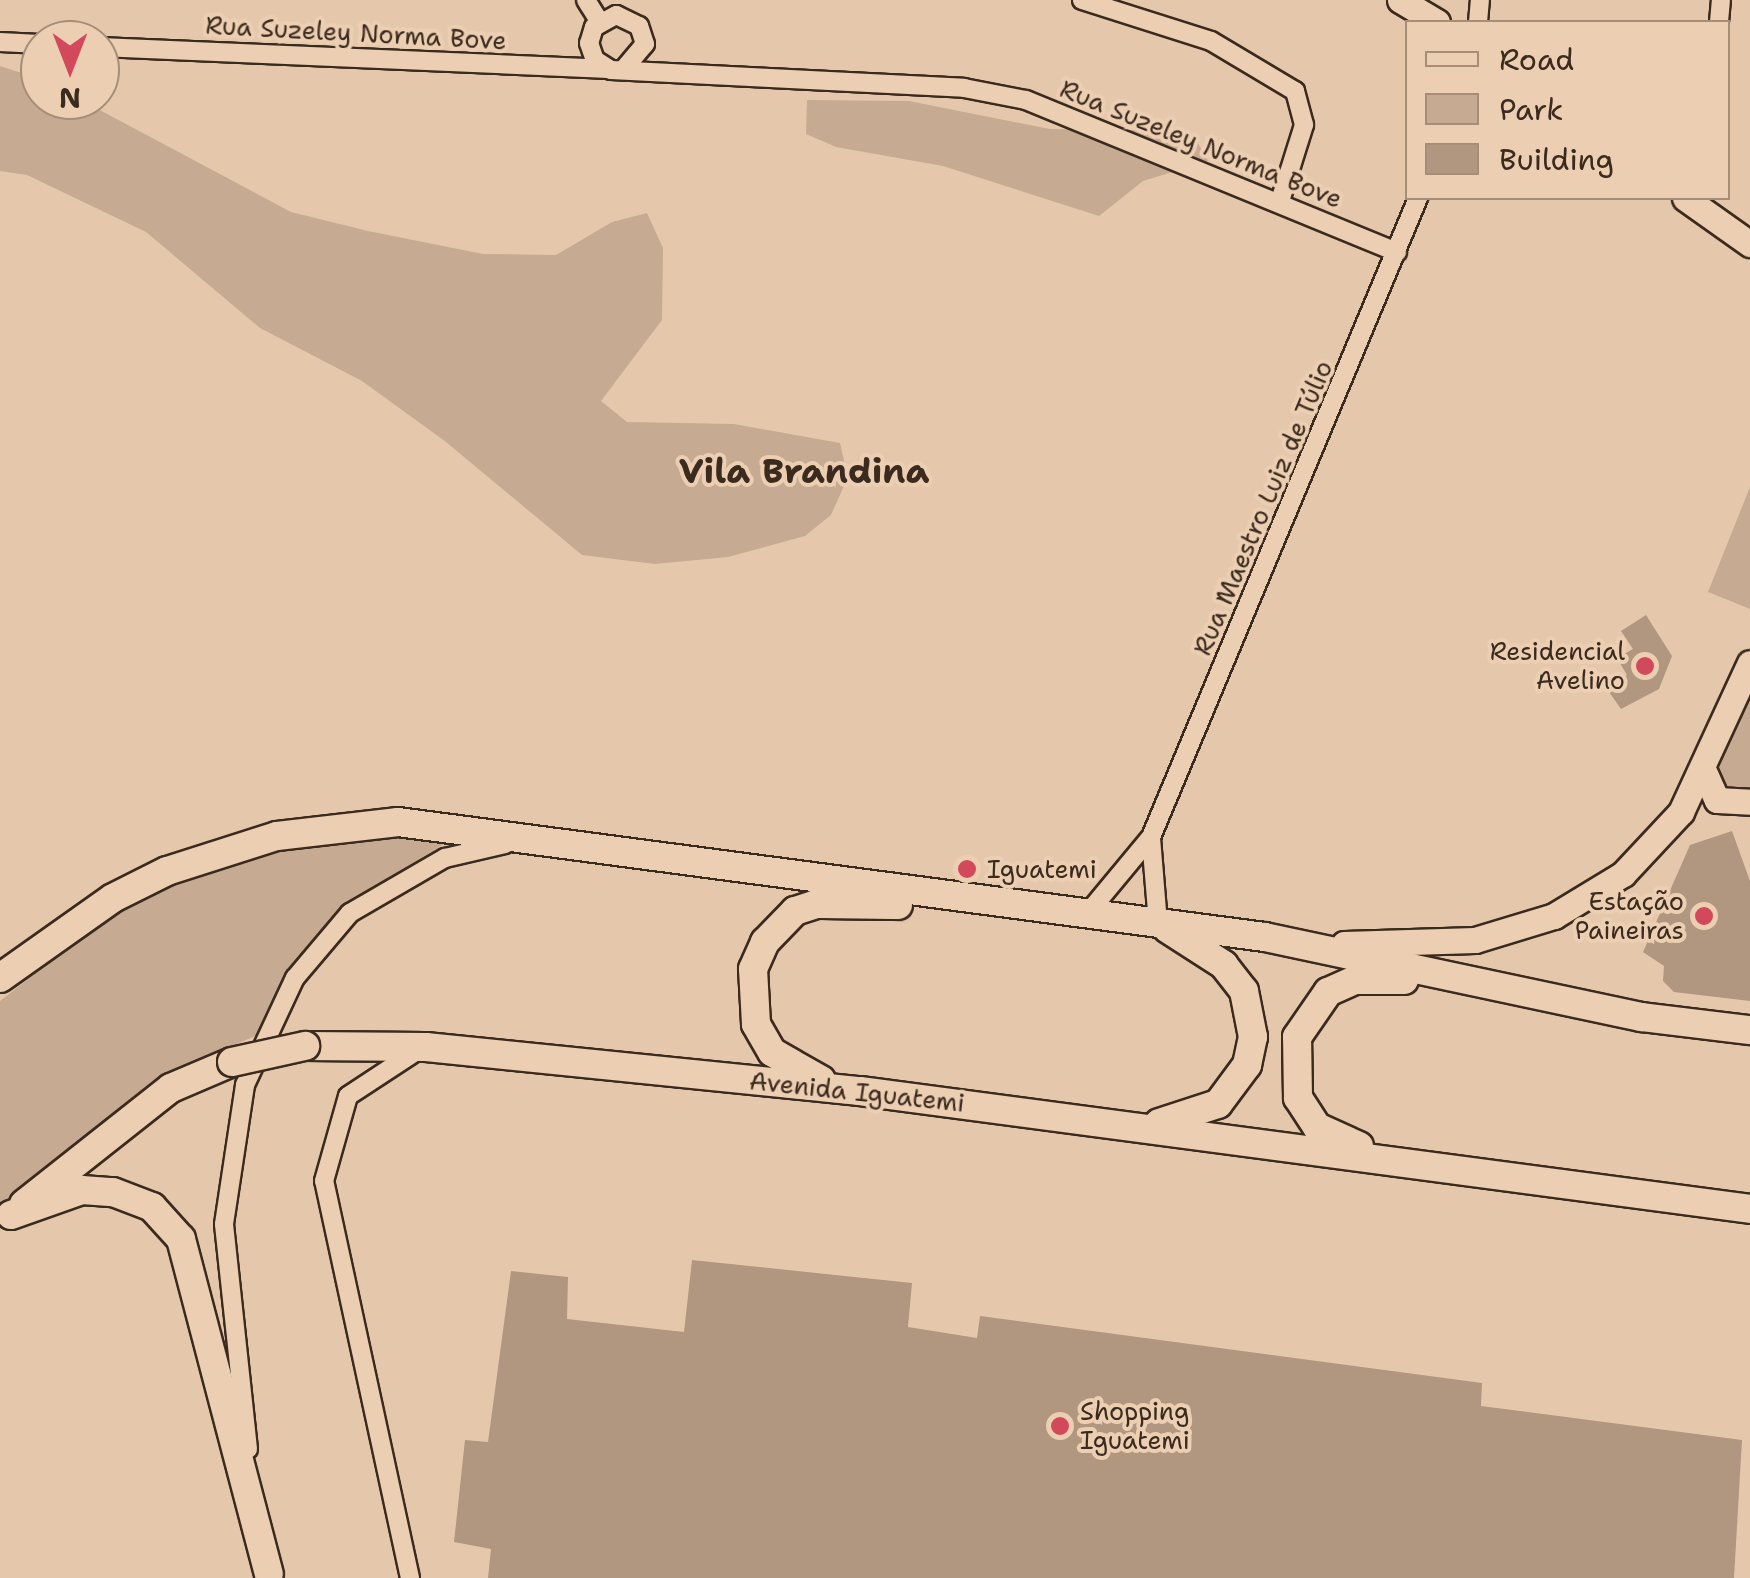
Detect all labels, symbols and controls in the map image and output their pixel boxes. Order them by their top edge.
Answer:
street label: Rua Suzeley Norma Bove [205,10,507,56]
north arrow [20,20,120,120]
legend [1405,20,1730,200]
text: Road [1499,39,1574,80]
street label: Rua Suzeley Norma Bove [1056,74,1346,214]
text: N [59,79,81,117]
text: Park [1499,89,1563,130]
text: Building [1499,139,1614,180]
street label: Rua Maestro Luiz de Túlio [1187,356,1339,660]
district label: Vila Brandina [679,450,929,492]
place label: Residencial Avelino [1490,637,1625,696]
marker: Residencial Avelino [1634,655,1656,677]
place label: Iguatemi [987,854,1097,884]
marker: Iguatemi [956,858,978,880]
place label: Estação Paineiras [1575,887,1684,946]
marker: Estação Paineiras [1693,905,1715,927]
street label: Avenida Iguatemi [748,1066,966,1118]
place label: Shopping Iguatemi [1080,1397,1190,1456]
marker: Shopping Iguatemi [1049,1415,1071,1437]

